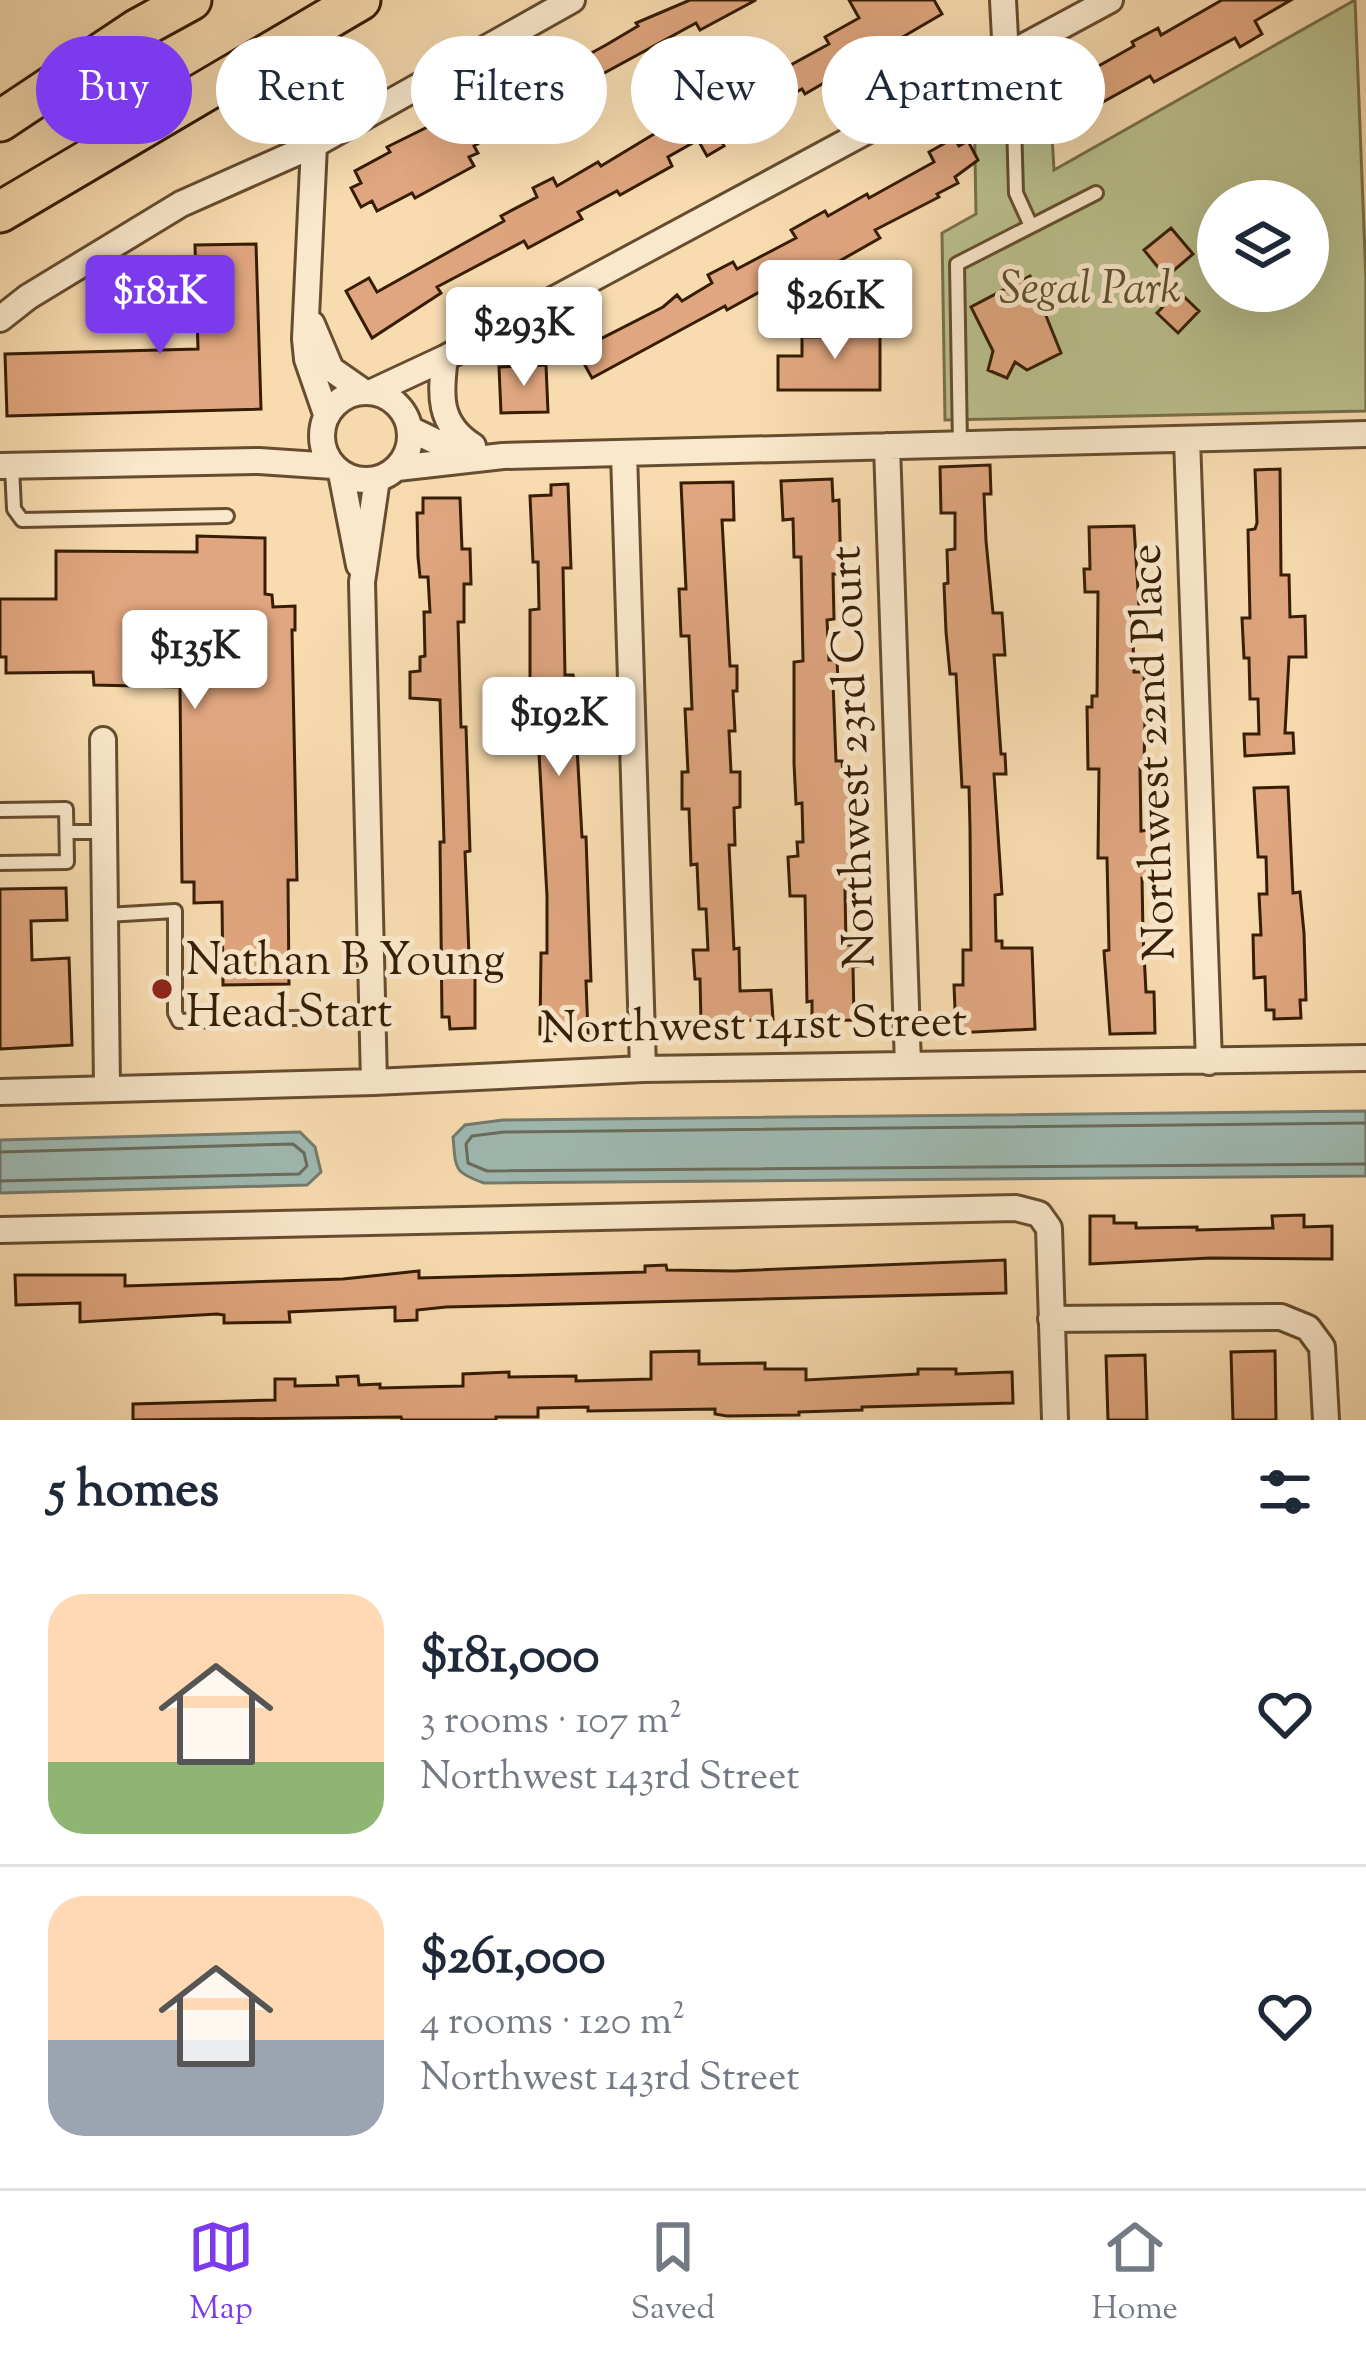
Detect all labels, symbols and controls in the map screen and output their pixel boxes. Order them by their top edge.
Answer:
chip: Buy [36,36,192,144]
chip: Rent [216,36,387,144]
chip: Filters [411,36,607,144]
chip: New [631,36,798,144]
chip: Apartment [822,36,1105,144]
map controls [1197,180,1329,312]
button: layers [1197,180,1329,312]
pin: $181K [76,255,244,357]
park label: Segal Park [999,259,1181,324]
pin: $261K [751,260,919,362]
text: $181K [112,266,208,322]
text: $261K [785,271,885,327]
pin: $293K [440,287,608,389]
text: $293K [473,298,575,354]
street label: Northwest 22nd Place [1116,543,1196,961]
street label: Northwest 23rd Court [816,545,896,969]
pin: $135K [111,610,279,712]
text: $135K [149,621,241,677]
pin: $192K [475,677,643,779]
text: $192K [509,688,609,744]
place label: Nathan B Young Head Start [186,931,505,1048]
marker: Nathan B Young Head Start [149,976,175,1002]
street label: Northwest 141st Street [540,992,968,1064]
text: 5 homes [48,1456,219,1529]
icon: filters [1252,1459,1318,1525]
text: $181,000 [420,1622,600,1695]
icon: home [144,1642,288,1786]
icon: heart [1252,1681,1318,1747]
text: 3 rooms · 107 m² [420,1695,682,1751]
text: Northwest 143rd Street [420,1751,800,1807]
text: $261,000 [420,1923,605,1996]
icon: home [144,1944,288,2088]
icon: heart [1252,1983,1318,2049]
text: 4 rooms · 120 m² [420,1996,685,2052]
text: Northwest 143rd Street [420,2052,800,2108]
tab: Map [188,2214,254,2334]
tab: Saved [630,2214,715,2334]
tab: Home [1091,2214,1178,2334]

